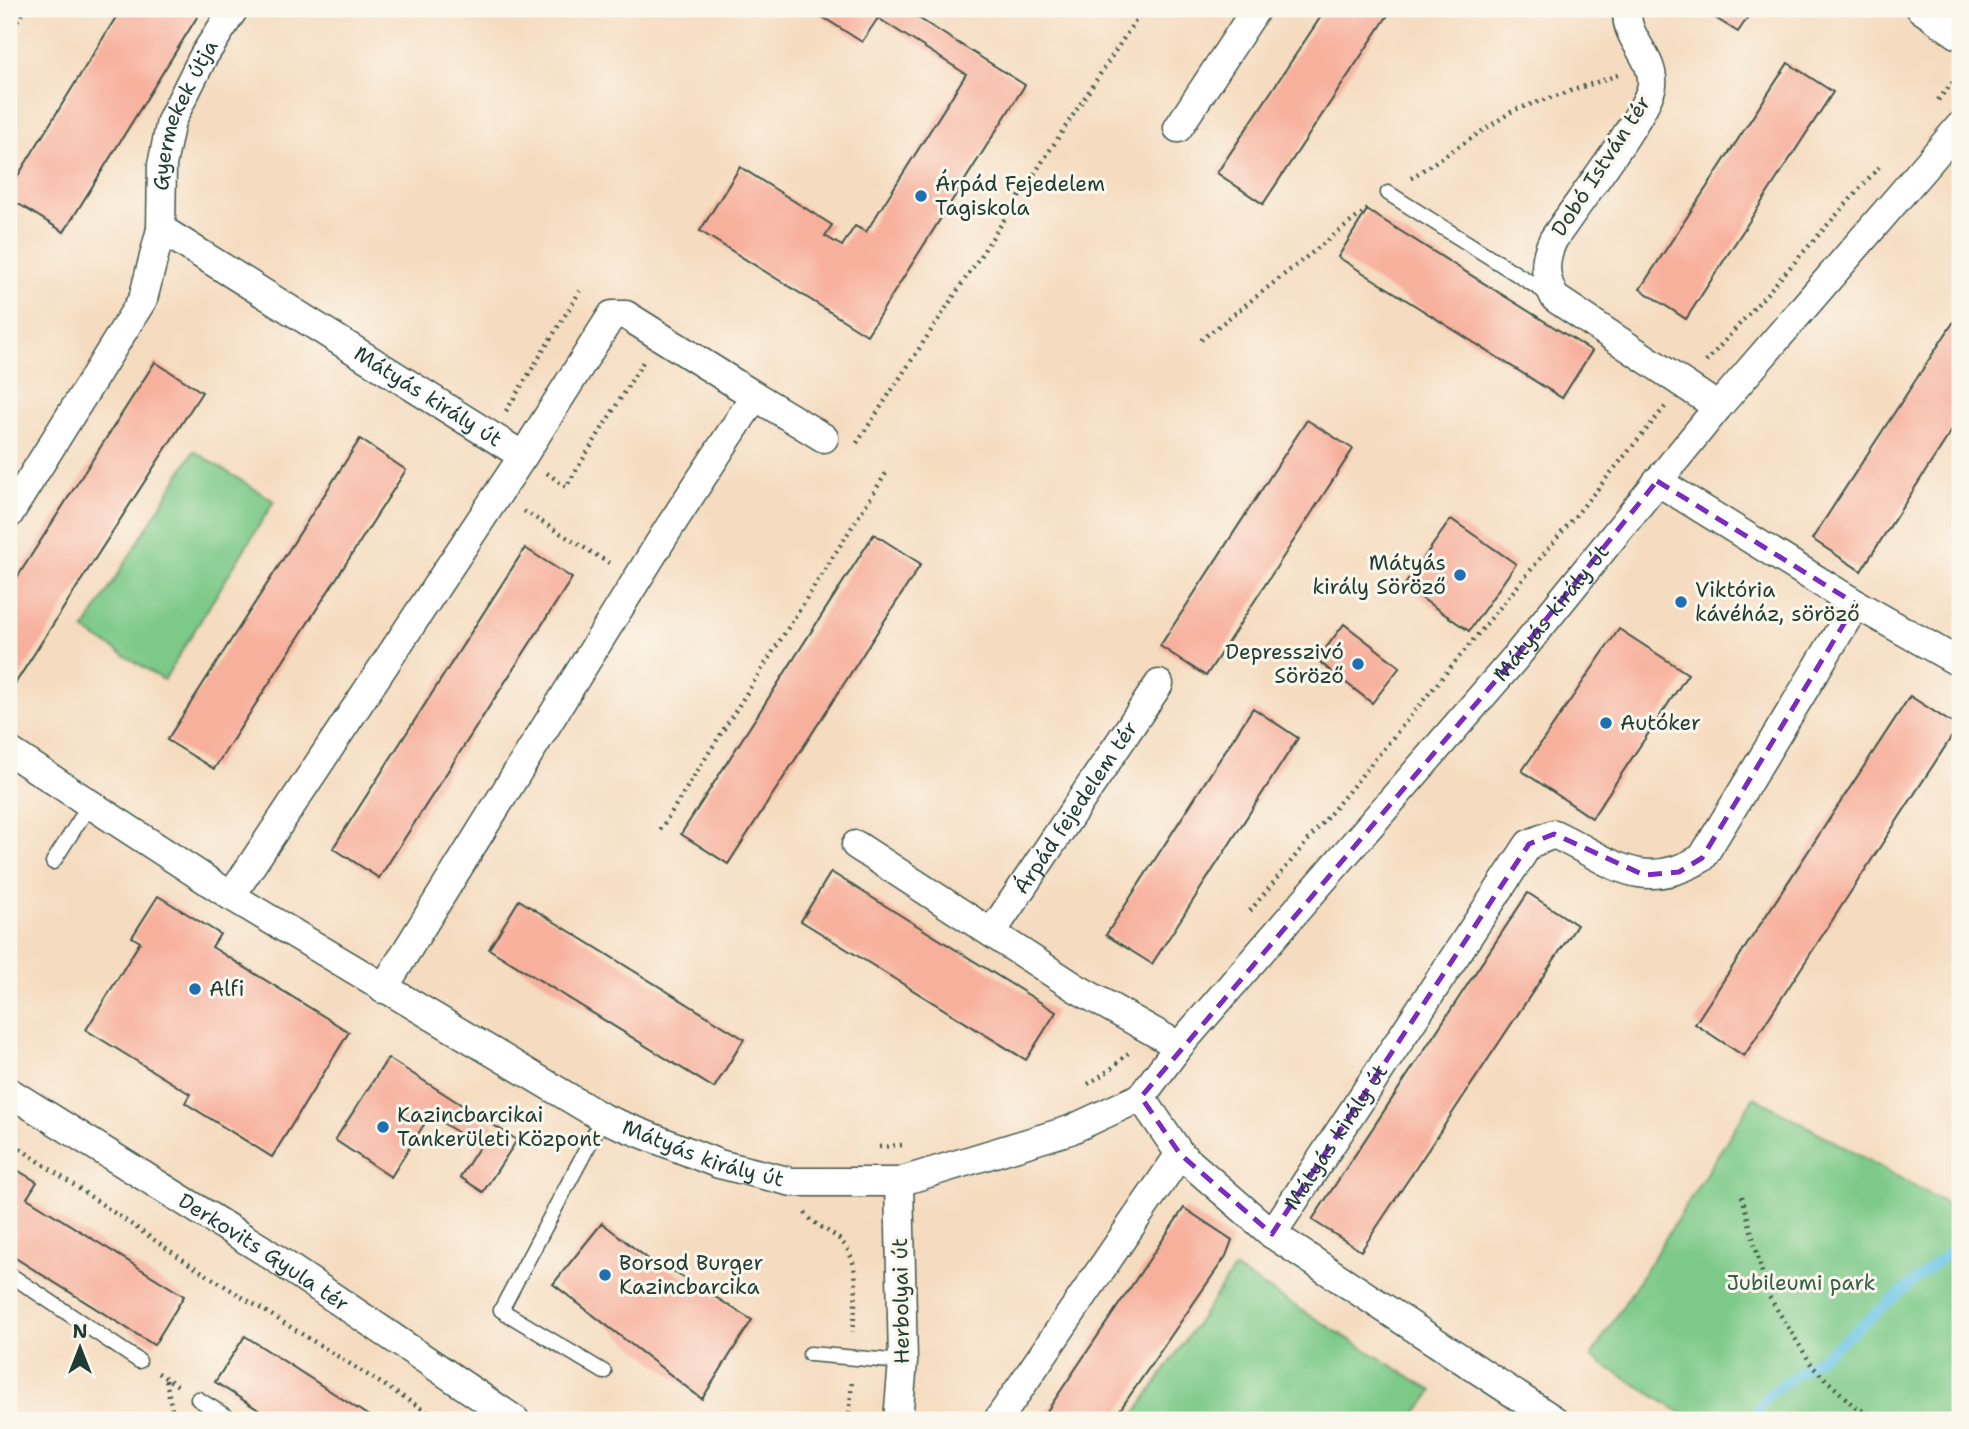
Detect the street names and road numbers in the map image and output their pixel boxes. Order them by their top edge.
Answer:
street label: Gyermekek útja [148,34,225,191]
street label: Dobó István tér [1545,90,1657,242]
street label: Mátyás király út [349,339,507,453]
street label: Mátyás király út [1487,538,1615,688]
street label: Árpád fejedelem tér [1007,715,1144,900]
street label: Mátyás király út [1278,1059,1394,1216]
street label: Mátyás király út [618,1113,787,1194]
street label: Derkovits Gyula tér [173,1187,355,1318]
street label: Herbolyai út [886,1238,916,1364]

